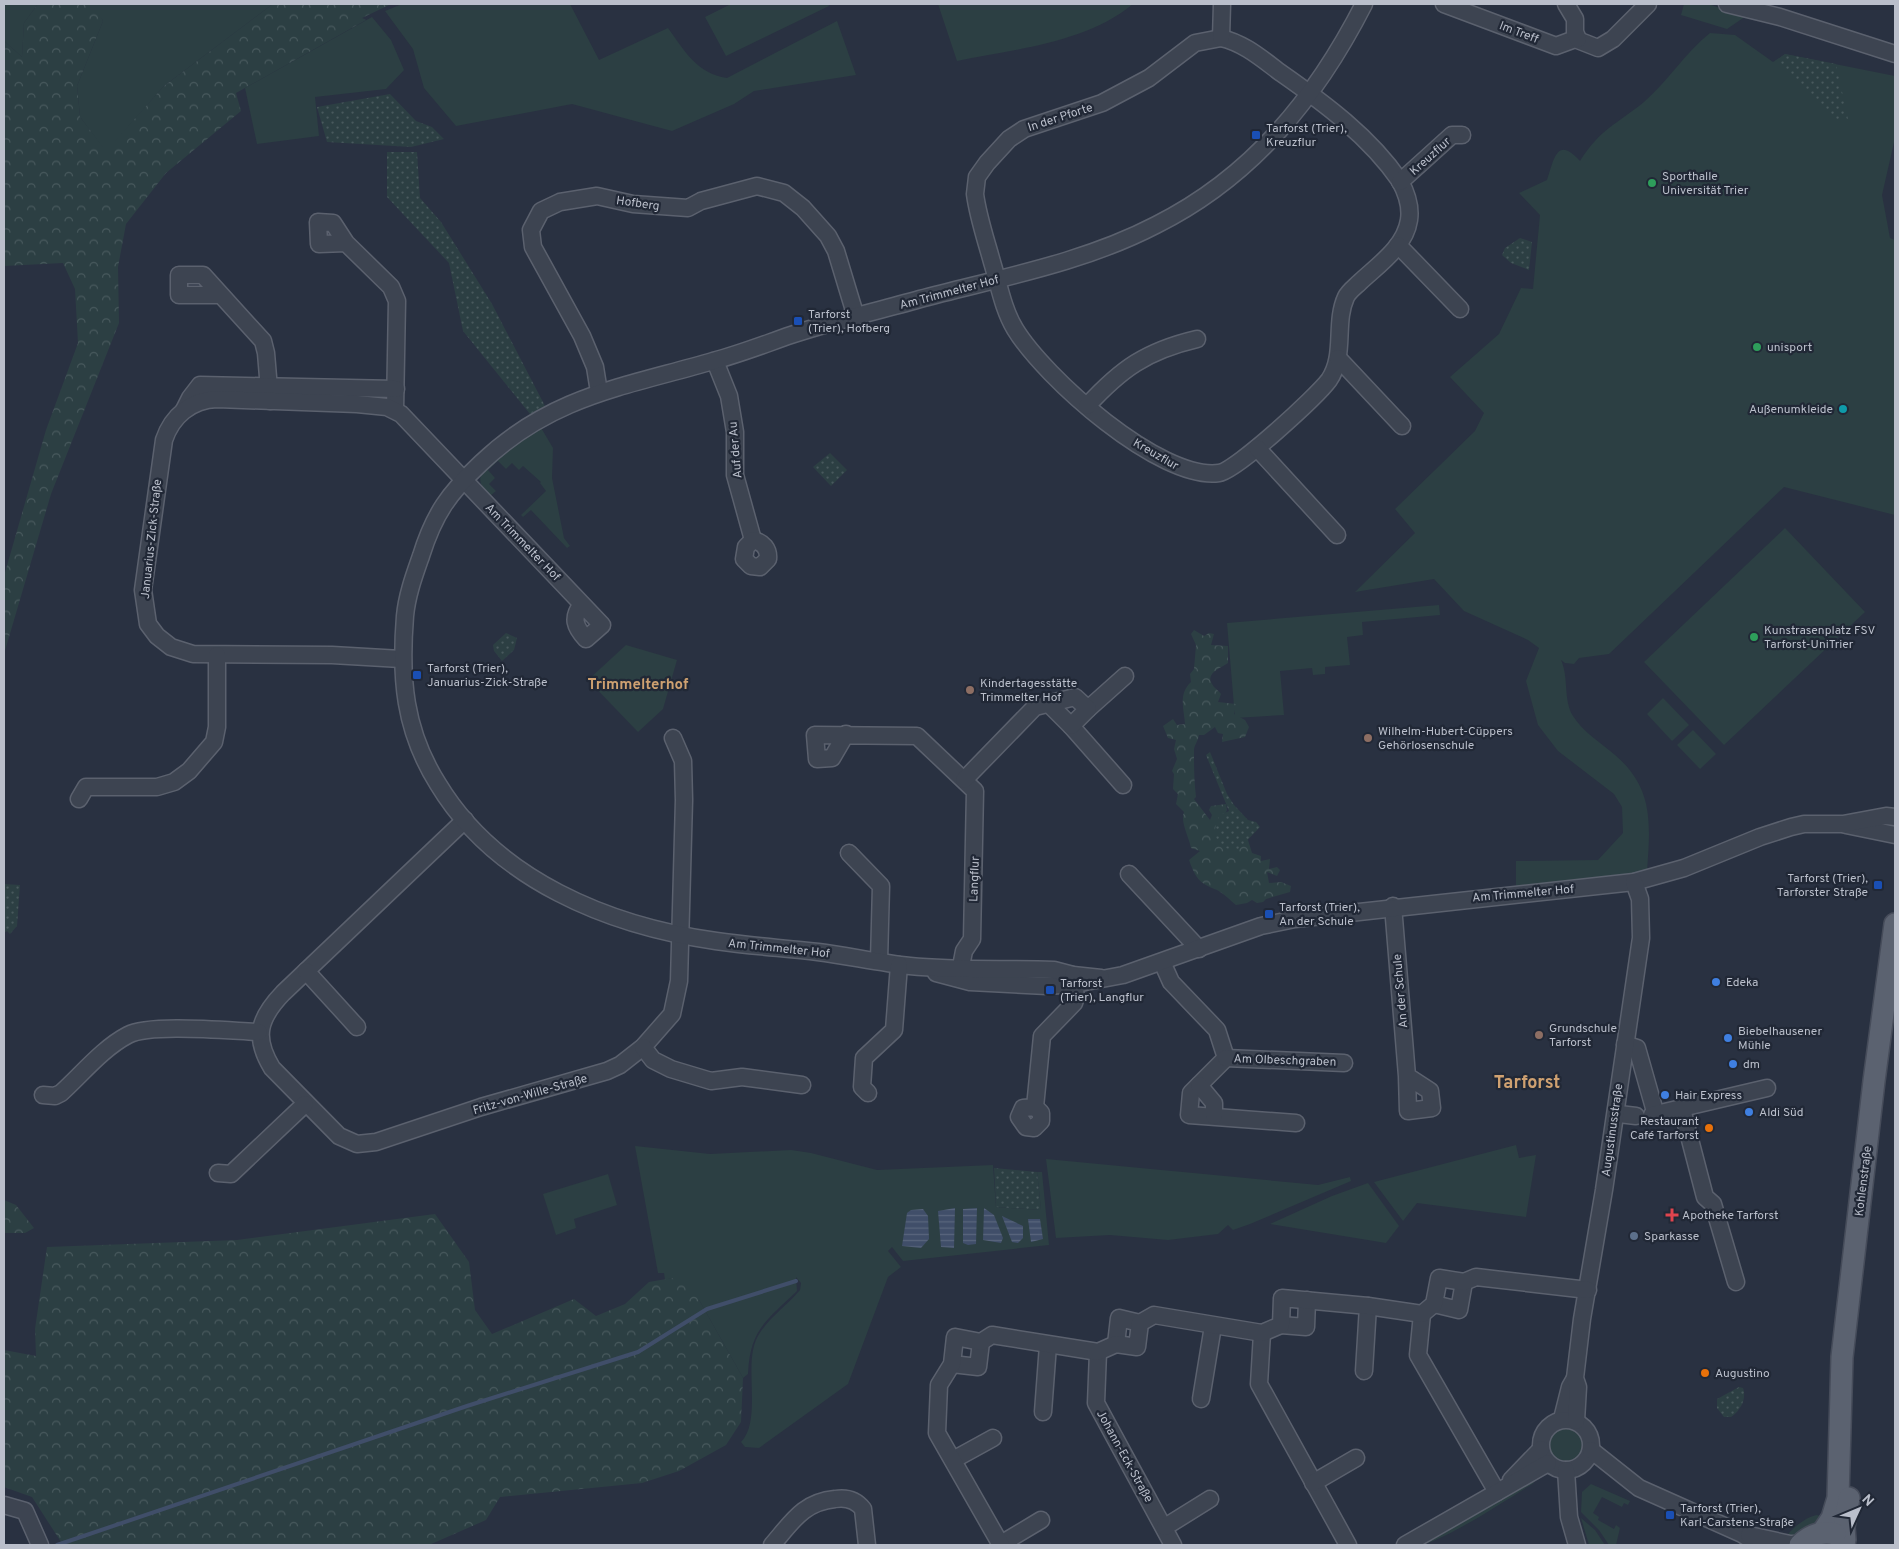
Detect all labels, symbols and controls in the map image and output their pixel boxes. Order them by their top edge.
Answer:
street label: Im Treff [1497,18,1541,48]
street label: In der Pforte [1026,100,1095,136]
place label: Tarforst (Trier), Kreuzflur [1266,121,1347,151]
marker: Tarforst (Trier), Kreuzflur [1250,129,1262,141]
street label: Kreuzflur [1407,134,1455,179]
place label: Sporthalle Universität Trier [1662,169,1749,199]
marker: Sporthalle Universität Trier [1646,177,1658,189]
street label: Hofberg [615,193,661,215]
street label: Am Trimmelter Hof [898,272,1001,314]
place label: Tarforst (Trier), Hofberg [808,307,890,337]
marker: Tarforst (Trier), Hofberg [792,315,804,327]
place label: unisport [1767,340,1812,356]
marker: unisport [1751,341,1763,353]
place label: Außenumkleide [1749,402,1833,418]
marker: Außenumkleide [1837,403,1849,415]
street label: Auf der Au [726,421,746,479]
street label: Kreuzflur [1130,435,1182,475]
street label: Januarius-Zick-Straße [138,478,166,600]
street label: Am Trimmelter Hof [481,500,563,585]
place label: Kunstrasenplatz FSV Tarforst-UniTrier [1764,623,1875,653]
marker: Kunstrasenplatz FSV Tarforst-UniTrier [1748,631,1760,643]
place label: Tarforst (Trier), Januarius-Zick-Straße [427,661,547,691]
marker: Tarforst (Trier), Januarius-Zick-Straße [411,669,423,681]
district label: Trimmelterhof [588,676,689,695]
place label: Kindertagesstätte Trimmelter Hof [980,676,1077,706]
marker: Kindertagesstätte Trimmelter Hof [964,684,976,696]
place label: Wilhelm-Hubert-Cüppers Gehörlosenschule [1378,724,1513,754]
marker: Wilhelm-Hubert-Cüppers Gehörlosenschule [1362,732,1374,744]
street label: Langflur [966,856,984,902]
place label: Tarforst (Trier), Tarforster Straße [1777,871,1868,901]
marker: Tarforst (Trier), Tarforster Straße [1872,879,1884,891]
street label: Am Trimmelter Hof [1472,882,1575,906]
place label: Tarforst (Trier), An der Schule [1279,900,1360,930]
marker: Tarforst (Trier), An der Schule [1263,908,1275,920]
street label: Am Trimmelter Hof [727,936,830,962]
street label: An der Schule [1390,953,1412,1029]
place label: Edeka [1726,975,1758,991]
place label: Tarforst (Trier), Langflur [1060,976,1144,1006]
marker: Edeka [1710,976,1722,988]
marker: Tarforst (Trier), Langflur [1044,984,1056,996]
place label: Grundschule Tarforst [1549,1021,1617,1051]
place label: Biebelhausener Mühle [1738,1024,1822,1054]
marker: Grundschule Tarforst [1533,1029,1545,1041]
marker: Biebelhausener Mühle [1722,1032,1734,1044]
street label: Am Olbeschgraben [1233,1051,1337,1071]
place label: dm [1743,1057,1760,1073]
marker: dm [1727,1058,1739,1070]
street label: Fritz-von-Wille-Straße [471,1071,589,1119]
district label: Tarforst [1494,1072,1560,1095]
street label: Augustinusstraße [1599,1083,1627,1178]
place label: Hair Express [1675,1088,1742,1104]
marker: Hair Express [1659,1089,1671,1101]
place label: Aldi Süd [1759,1105,1804,1121]
marker: Aldi Süd [1743,1106,1755,1118]
place label: Restaurant Café Tarforst [1630,1114,1699,1144]
marker: Restaurant Café Tarforst [1703,1122,1715,1134]
street label: Kohlenstraße [1852,1145,1876,1217]
place label: Apotheke Tarforst [1682,1208,1779,1224]
marker: Apotheke Tarforst [1666,1209,1678,1221]
place label: Sparkasse [1644,1229,1699,1245]
marker: Sparkasse [1628,1230,1640,1242]
place label: Augustino [1715,1366,1770,1382]
marker: Augustino [1699,1367,1711,1379]
street label: Johann-Eck-Straße [1092,1407,1156,1506]
north arrow [1834,1484,1884,1534]
text: N [1858,1491,1877,1511]
place label: Tarforst (Trier), Karl-Carstens-Straße [1680,1501,1794,1531]
marker: Tarforst (Trier), Karl-Carstens-Straße [1664,1509,1676,1521]

